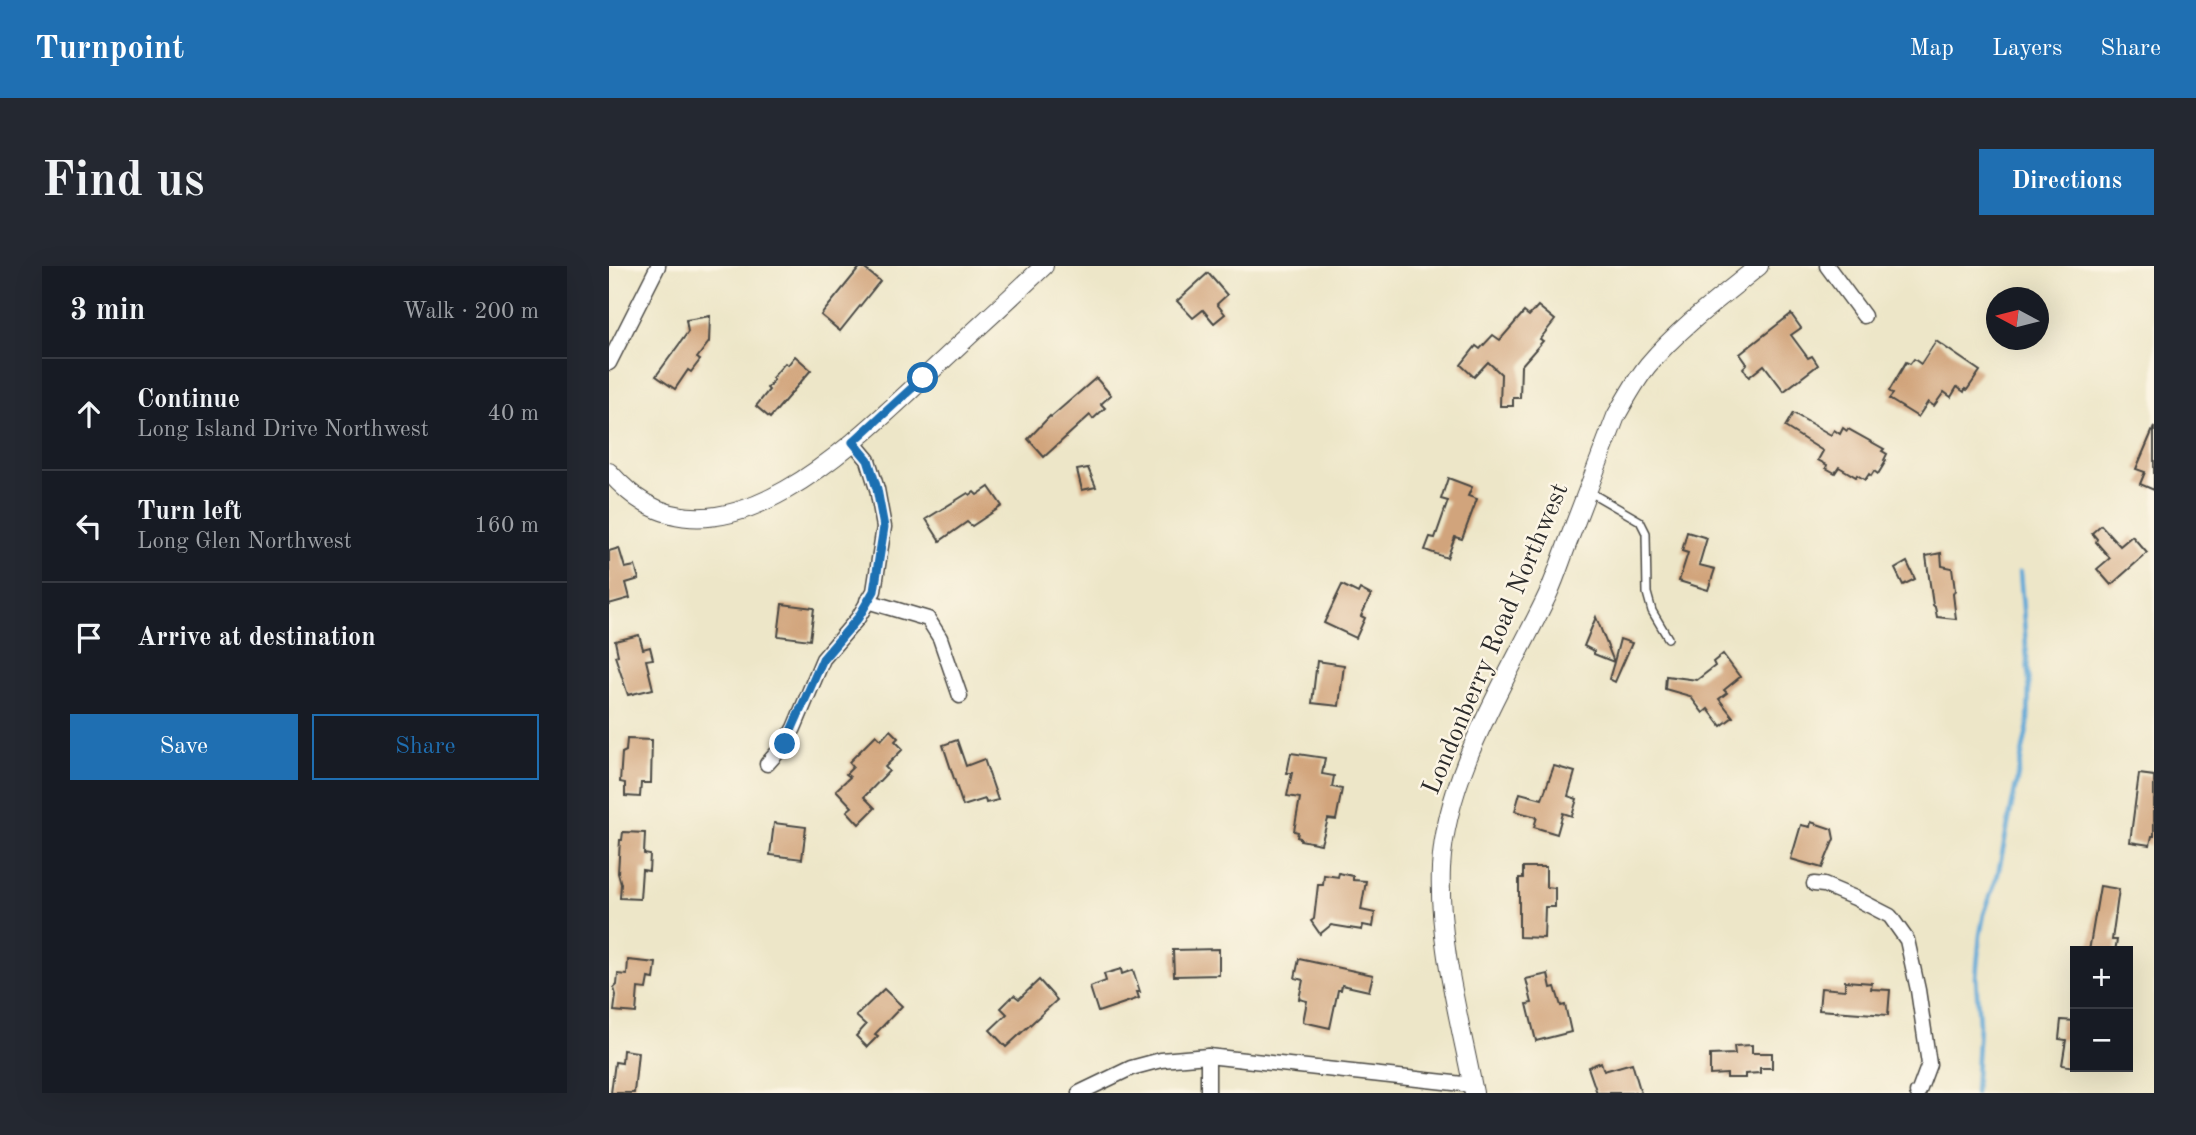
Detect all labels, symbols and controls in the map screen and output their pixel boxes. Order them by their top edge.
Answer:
text: Turnpoint [35,33,184,66]
text: Map [1910,37,1954,61]
text: Layers [1992,37,2062,61]
text: Share [2100,37,2161,61]
button: Directions [1979,149,2154,215]
text: Find us [42,158,205,207]
north arrow [1986,287,2049,350]
text: 3 min [70,296,145,326]
text: Walk · 200 m [403,300,539,323]
route start [907,362,938,393]
text: Continue [137,387,240,413]
icon: ahead [70,395,108,433]
text: 40 m [488,402,539,425]
text: Long Island Drive Northwest [137,418,429,441]
street label: Londonberry Road Northwest [1418,479,1574,799]
text: Turn left [137,499,242,525]
icon: left [70,507,108,545]
text: 160 m [474,514,539,537]
text: Long Glen Northwest [137,530,352,553]
icon: arrive [70,619,108,657]
text: Arrive at destination [137,625,376,651]
button: Save [70,714,298,780]
button: Share [312,714,539,780]
route end [769,728,800,759]
map controls [2070,946,2133,1072]
button: + [2070,946,2133,1009]
button: − [2070,1009,2133,1072]

